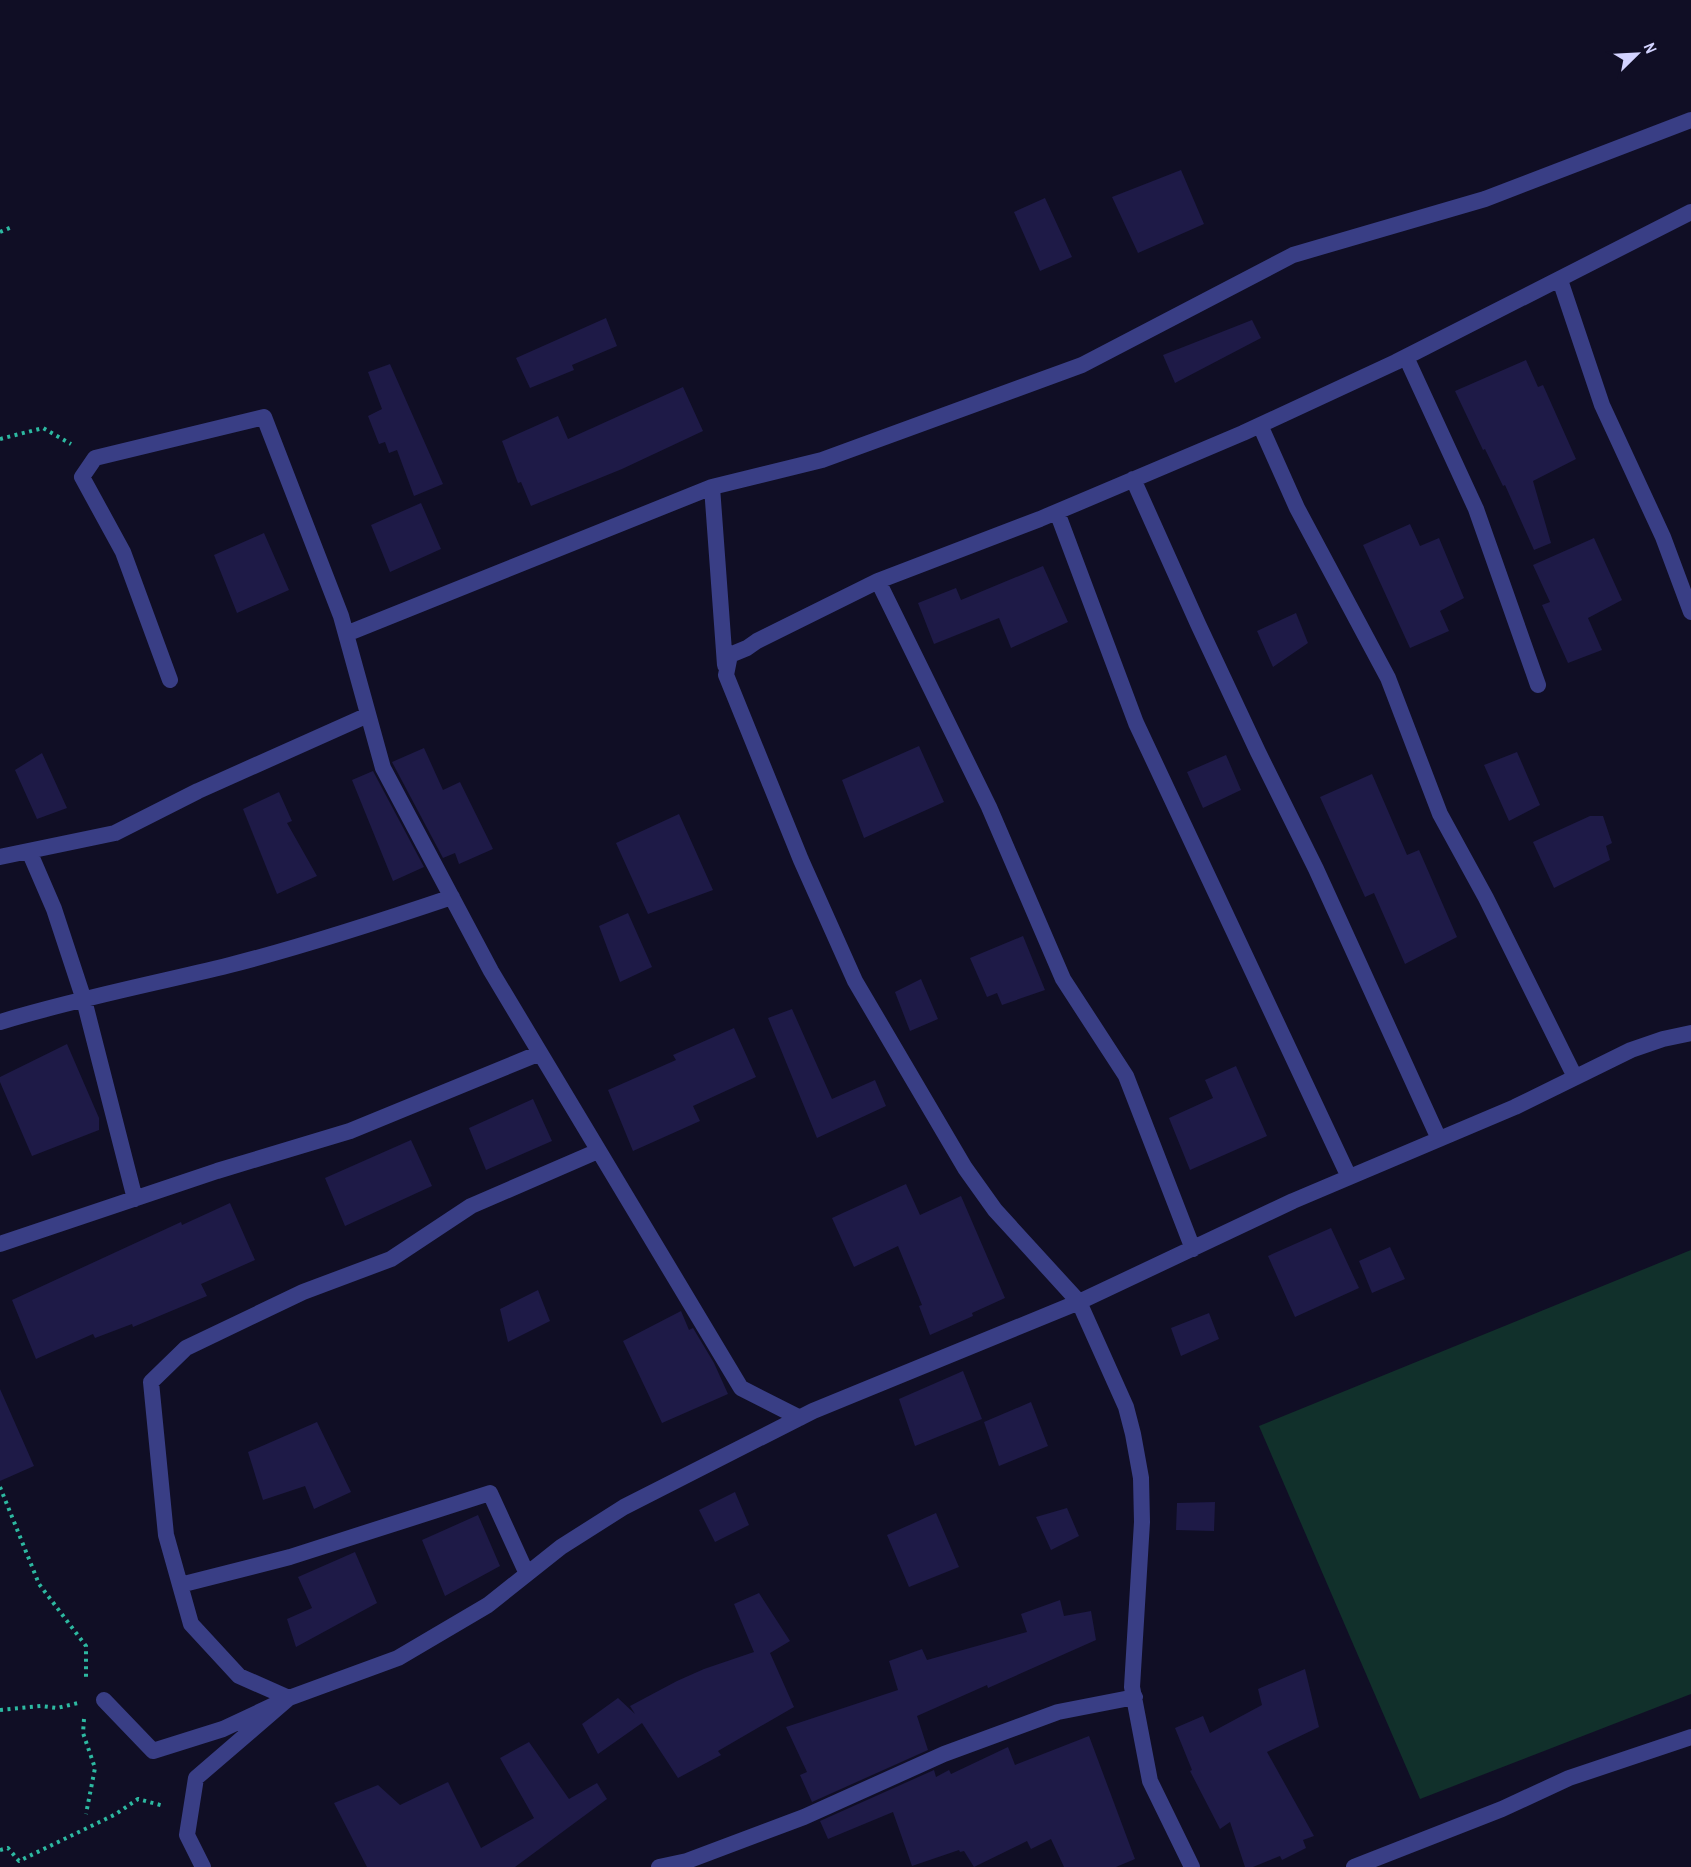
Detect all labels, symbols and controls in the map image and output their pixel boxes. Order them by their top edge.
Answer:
north arrow [1607,24,1667,84]
text: N [1639,39,1663,57]

